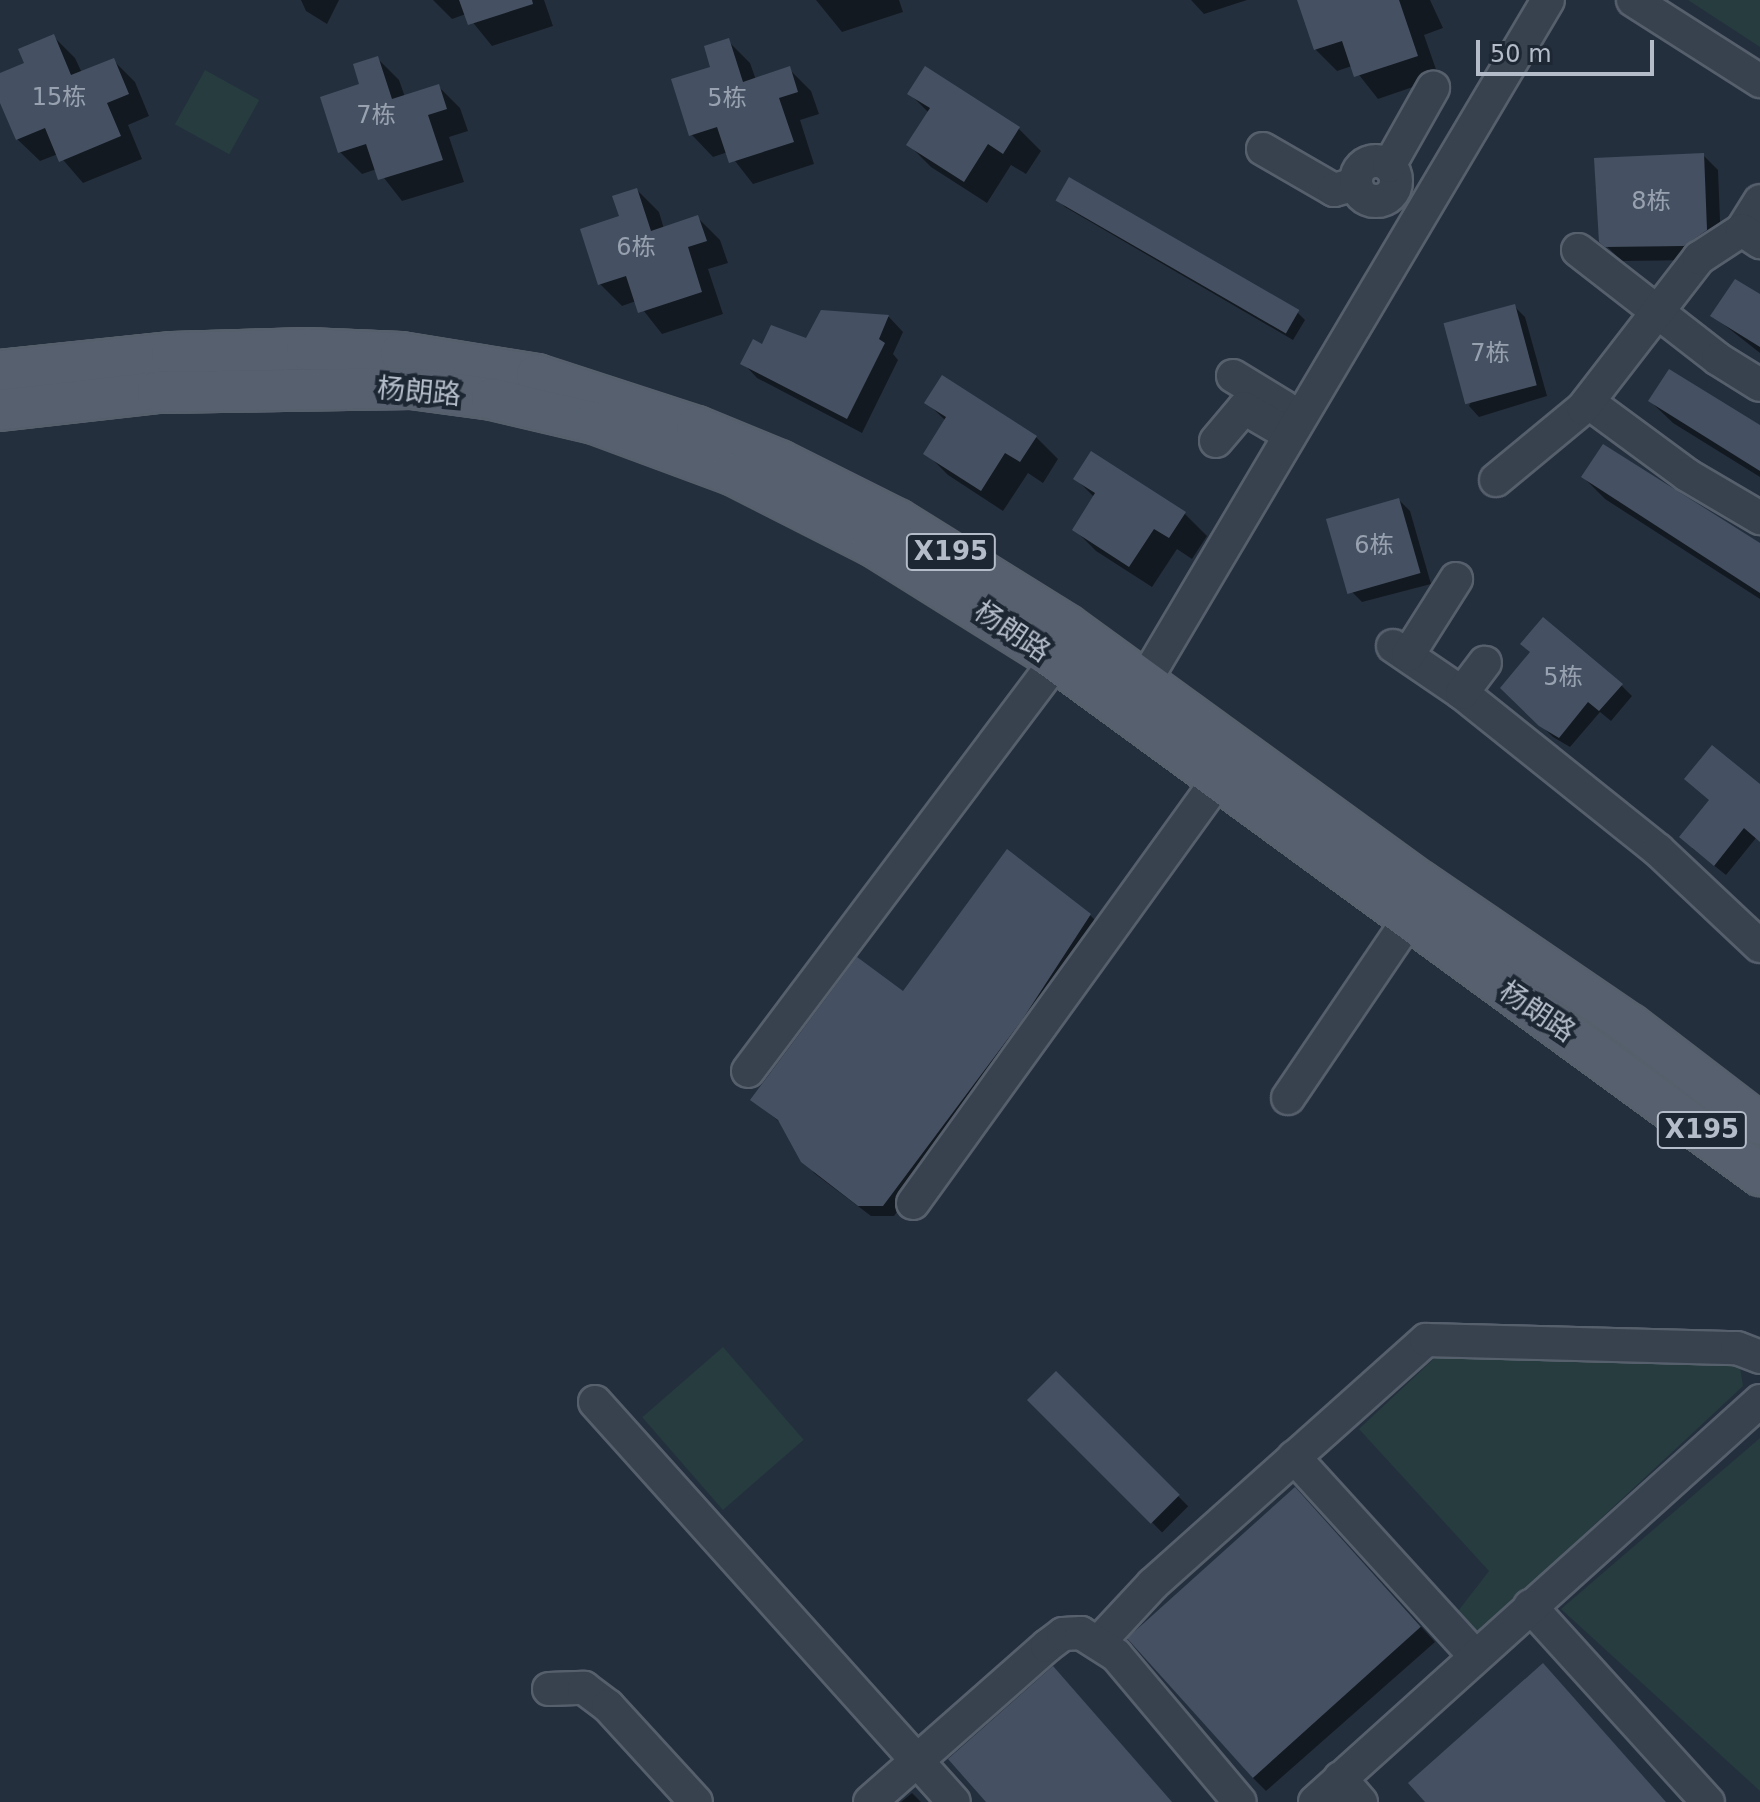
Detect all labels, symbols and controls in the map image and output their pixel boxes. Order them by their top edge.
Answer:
scale bar [1480,24,1658,74]
text: 50 m [1490,40,1552,68]
house number: 15栋 [32,84,86,112]
house number: 5栋 [707,85,747,113]
house number: 7栋 [356,102,396,130]
house number: 8栋 [1631,188,1671,216]
house number: 6栋 [616,234,656,262]
house number: 7栋 [1470,340,1510,368]
street label: 杨朗路 [376,372,462,412]
road number: X195 [905,530,997,574]
house number: 6栋 [1354,532,1394,560]
street label: 杨朗路 [968,595,1056,669]
house number: 5栋 [1543,664,1583,692]
street label: 杨朗路 [1493,975,1581,1049]
road number: X195 [1656,1108,1748,1152]

